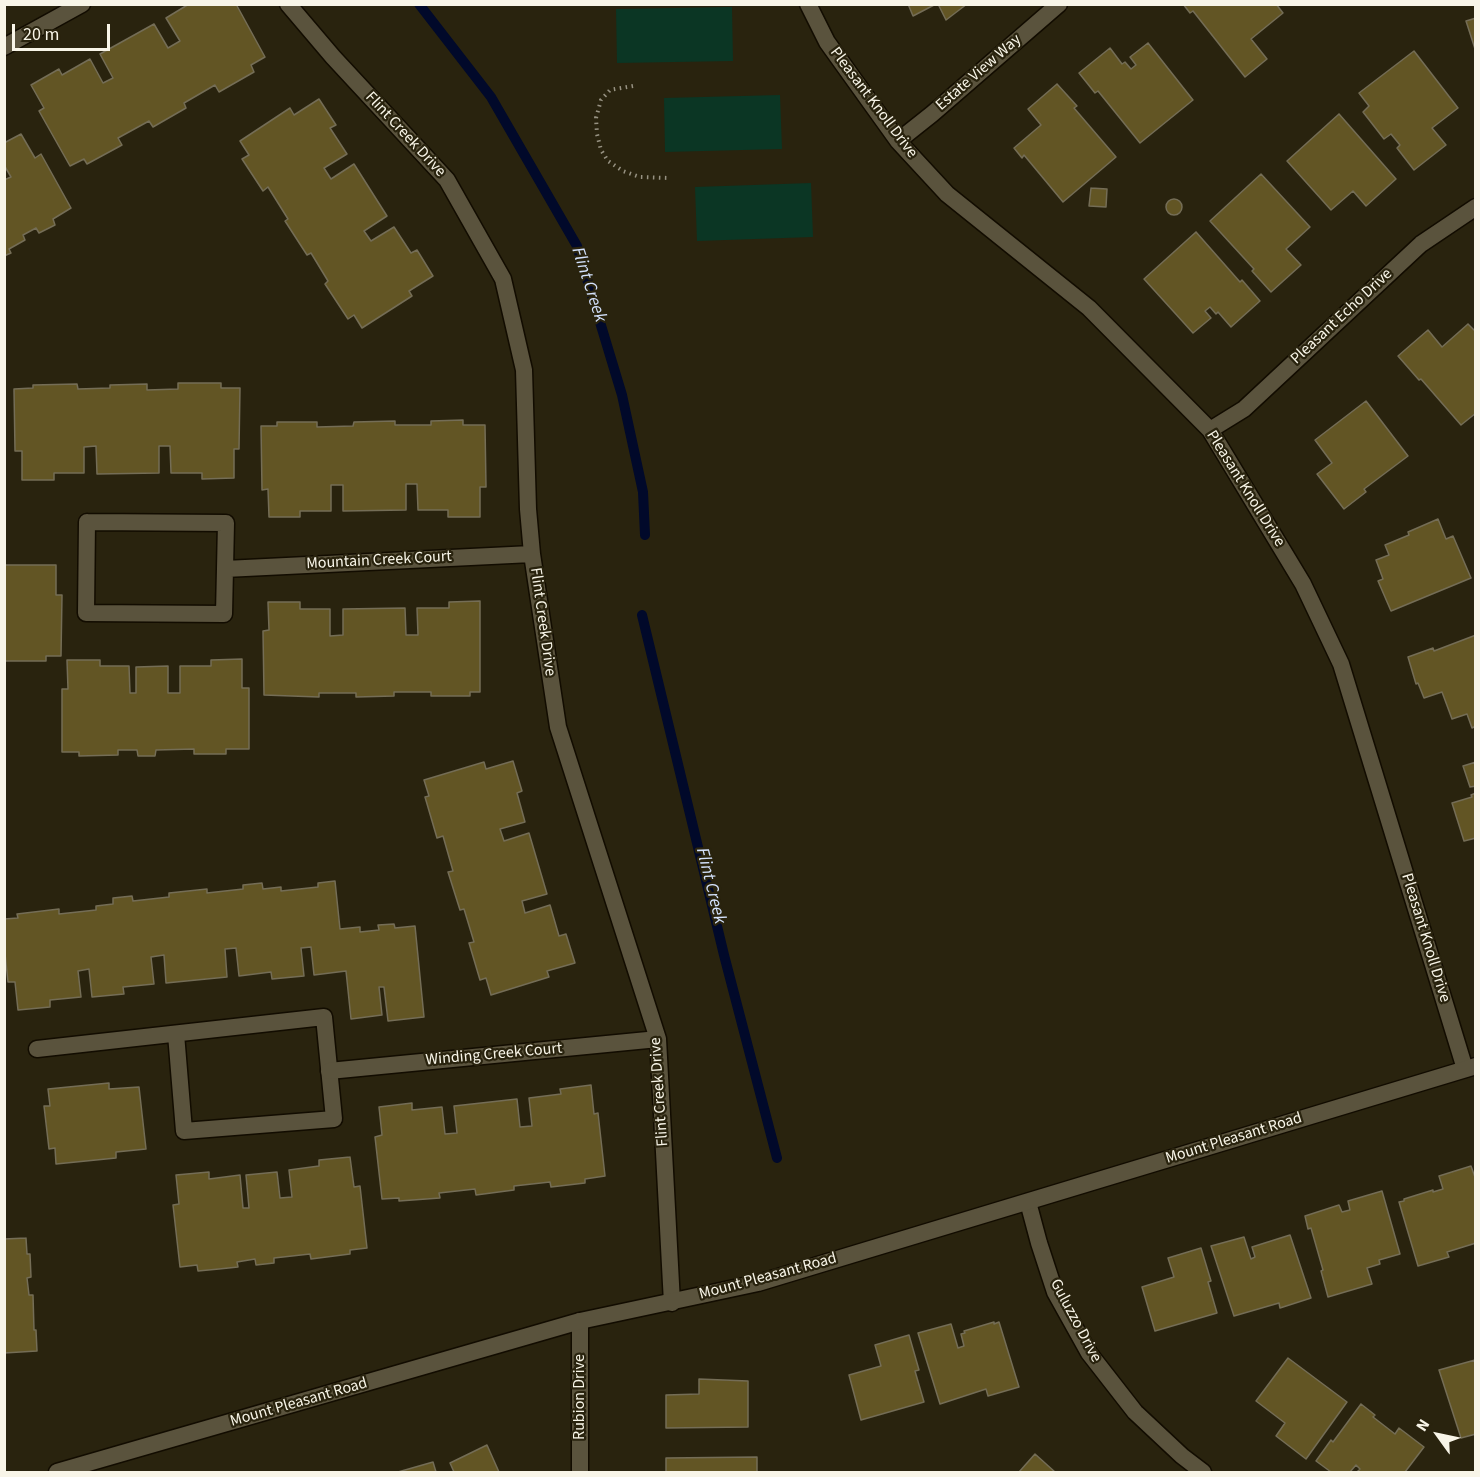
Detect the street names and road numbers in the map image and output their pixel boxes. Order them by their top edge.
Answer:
street label: Estate View Way [932,31,1026,115]
street label: Pleasant Knoll Drive [825,44,921,162]
street label: Flint Creek Drive [361,88,449,182]
street label: Pleasant Echo Drive [1287,265,1397,369]
street label: Pleasant Knoll Drive [1201,427,1289,551]
street label: Mountain Creek Court [306,548,452,574]
street label: Flint Creek Drive [525,566,559,678]
street label: Pleasant Knoll Drive [1396,871,1454,1005]
street label: Flint Creek Drive [647,1037,673,1147]
street label: Winding Creek Court [425,1039,563,1071]
street label: Mount Pleasant Road [1163,1109,1305,1169]
street label: Mount Pleasant Road [697,1249,839,1305]
street label: Guluzzo Drive [1045,1276,1105,1366]
street label: Rubion Drive [570,1354,590,1440]
street label: Mount Pleasant Road [228,1374,370,1432]

